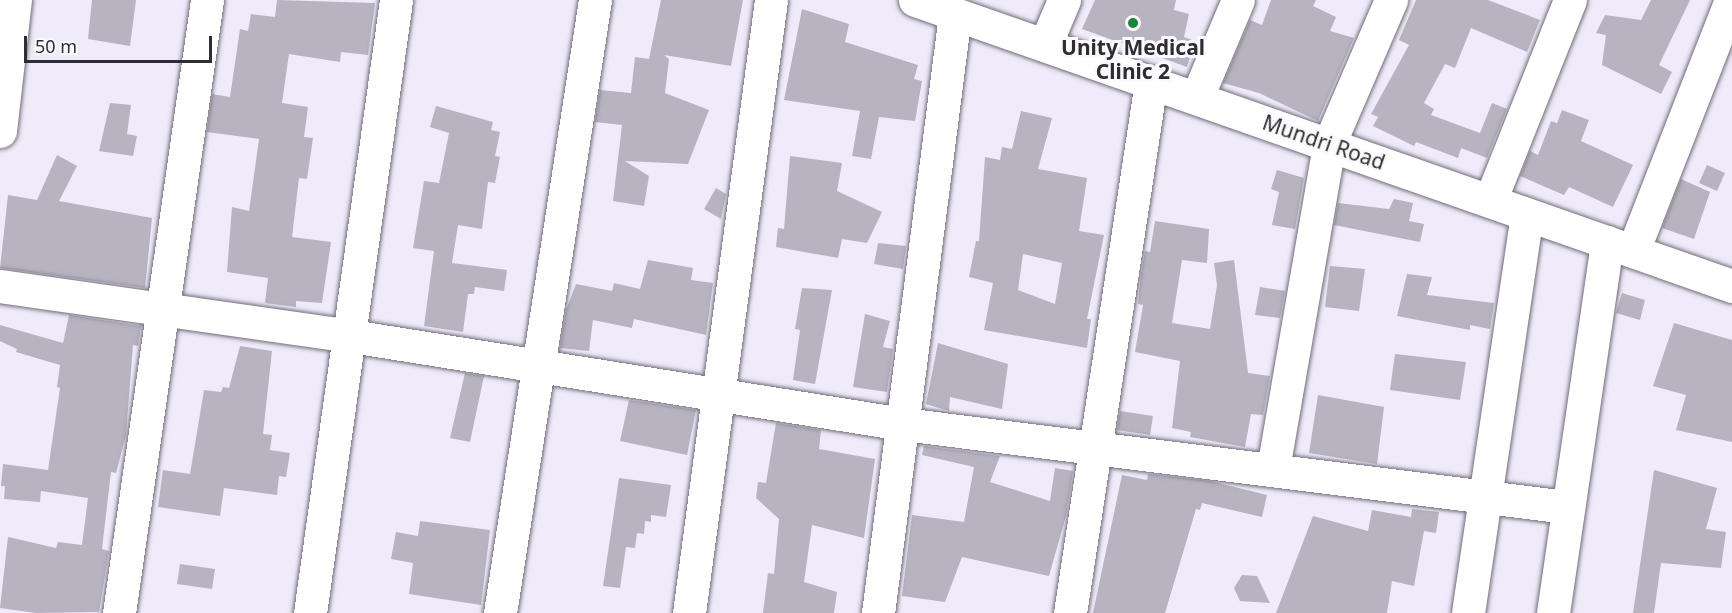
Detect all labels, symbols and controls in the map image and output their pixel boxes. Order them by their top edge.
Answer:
marker: Unity Medical Clinic 2 [1124,14,1142,32]
scale bar [27,24,214,62]
text: 50 m [35,34,77,58]
place label: Unity Medical Clinic 2 [1061,34,1205,84]
street label: Mundri Road [1259,109,1389,175]

